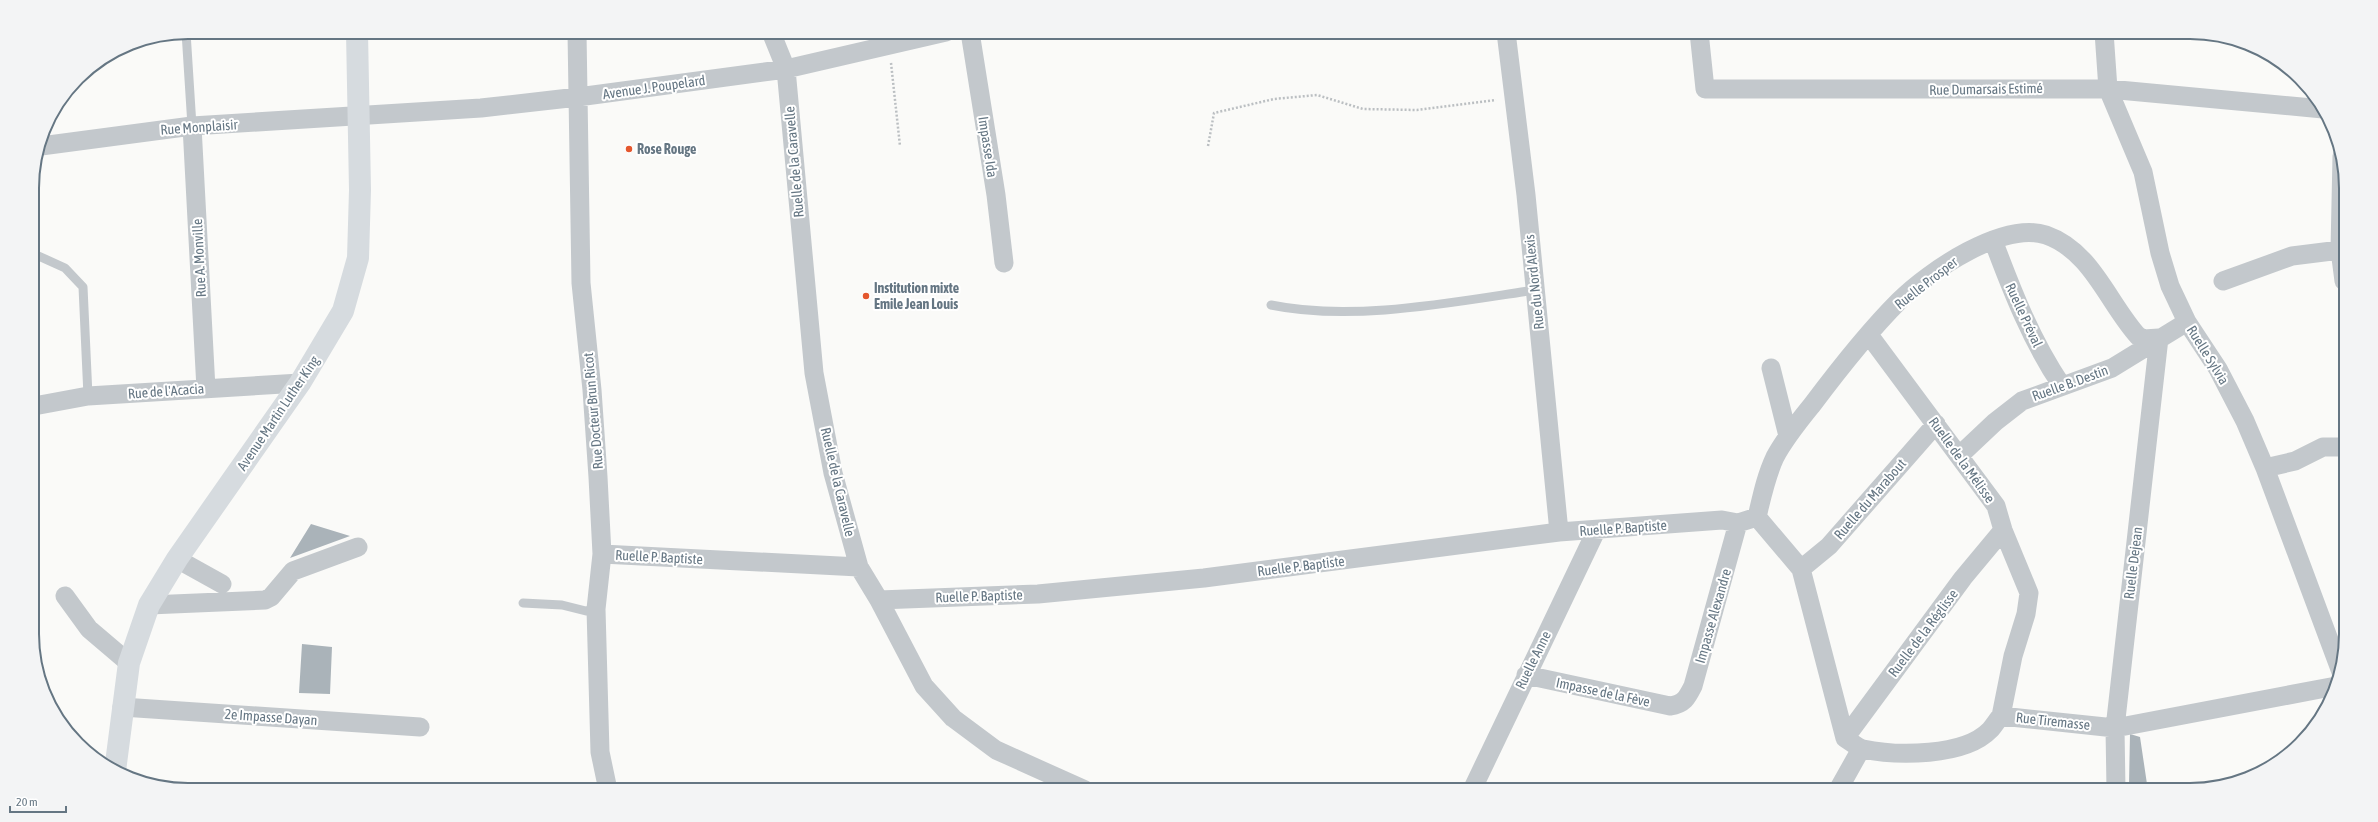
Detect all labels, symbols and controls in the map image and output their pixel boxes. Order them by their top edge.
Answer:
street label: Avenue J. Poupelard [602,72,706,102]
street label: Rue Dumarsais Estimé [1929,80,2043,98]
street label: Ruelle de la Caravelle [781,106,807,218]
street label: Impasse Ida [975,115,1001,179]
street label: Rue Monplaisir [160,116,239,138]
place label: Rose Rouge [637,141,696,157]
marker: Rose Rouge [624,144,634,154]
street label: Rue A. Monville [189,218,209,298]
street label: Rue du Nord Alexis [1521,234,1547,330]
street label: Ruelle Prosper [1891,253,1961,312]
place label: Institution mixte Emile Jean Louis [874,280,959,312]
street label: Ruelle Préval [2002,280,2046,350]
marker: Institution mixte Emile Jean Louis [861,291,871,301]
street label: Ruelle Sylvia [2184,323,2232,387]
street label: Rue Docteur Brun Ricot [580,352,606,470]
street label: Avenue Martin Luther King [234,353,322,473]
street label: Ruelle B. Destin [2030,362,2110,404]
street label: Rue de l'Acacia [127,380,205,402]
street label: Ruelle de la Mélisse [1926,414,1998,506]
street label: Ruelle de la Caravelle [818,426,858,538]
street label: Ruelle du Marabout [1831,456,1909,542]
street label: Ruelle P. Baptiste [1579,517,1667,539]
street label: Ruelle Dejean [2121,526,2145,600]
street label: Ruelle P. Baptiste [615,547,703,567]
street label: Ruelle P. Baptiste [1257,553,1345,579]
street label: Impasse Alexandre [1692,567,1734,665]
street label: Ruelle P. Baptiste [935,586,1023,606]
street label: Ruelle de la Réglisse [1885,586,1961,680]
street label: Ruelle Anne [1512,628,1554,692]
street label: Impasse de la Fève [1555,674,1651,710]
street label: 2e Impasse Dayan [224,706,318,728]
street label: Rue Tiremasse [2015,709,2091,733]
scale bar [10,788,66,814]
text: 20 m [16,795,38,809]

